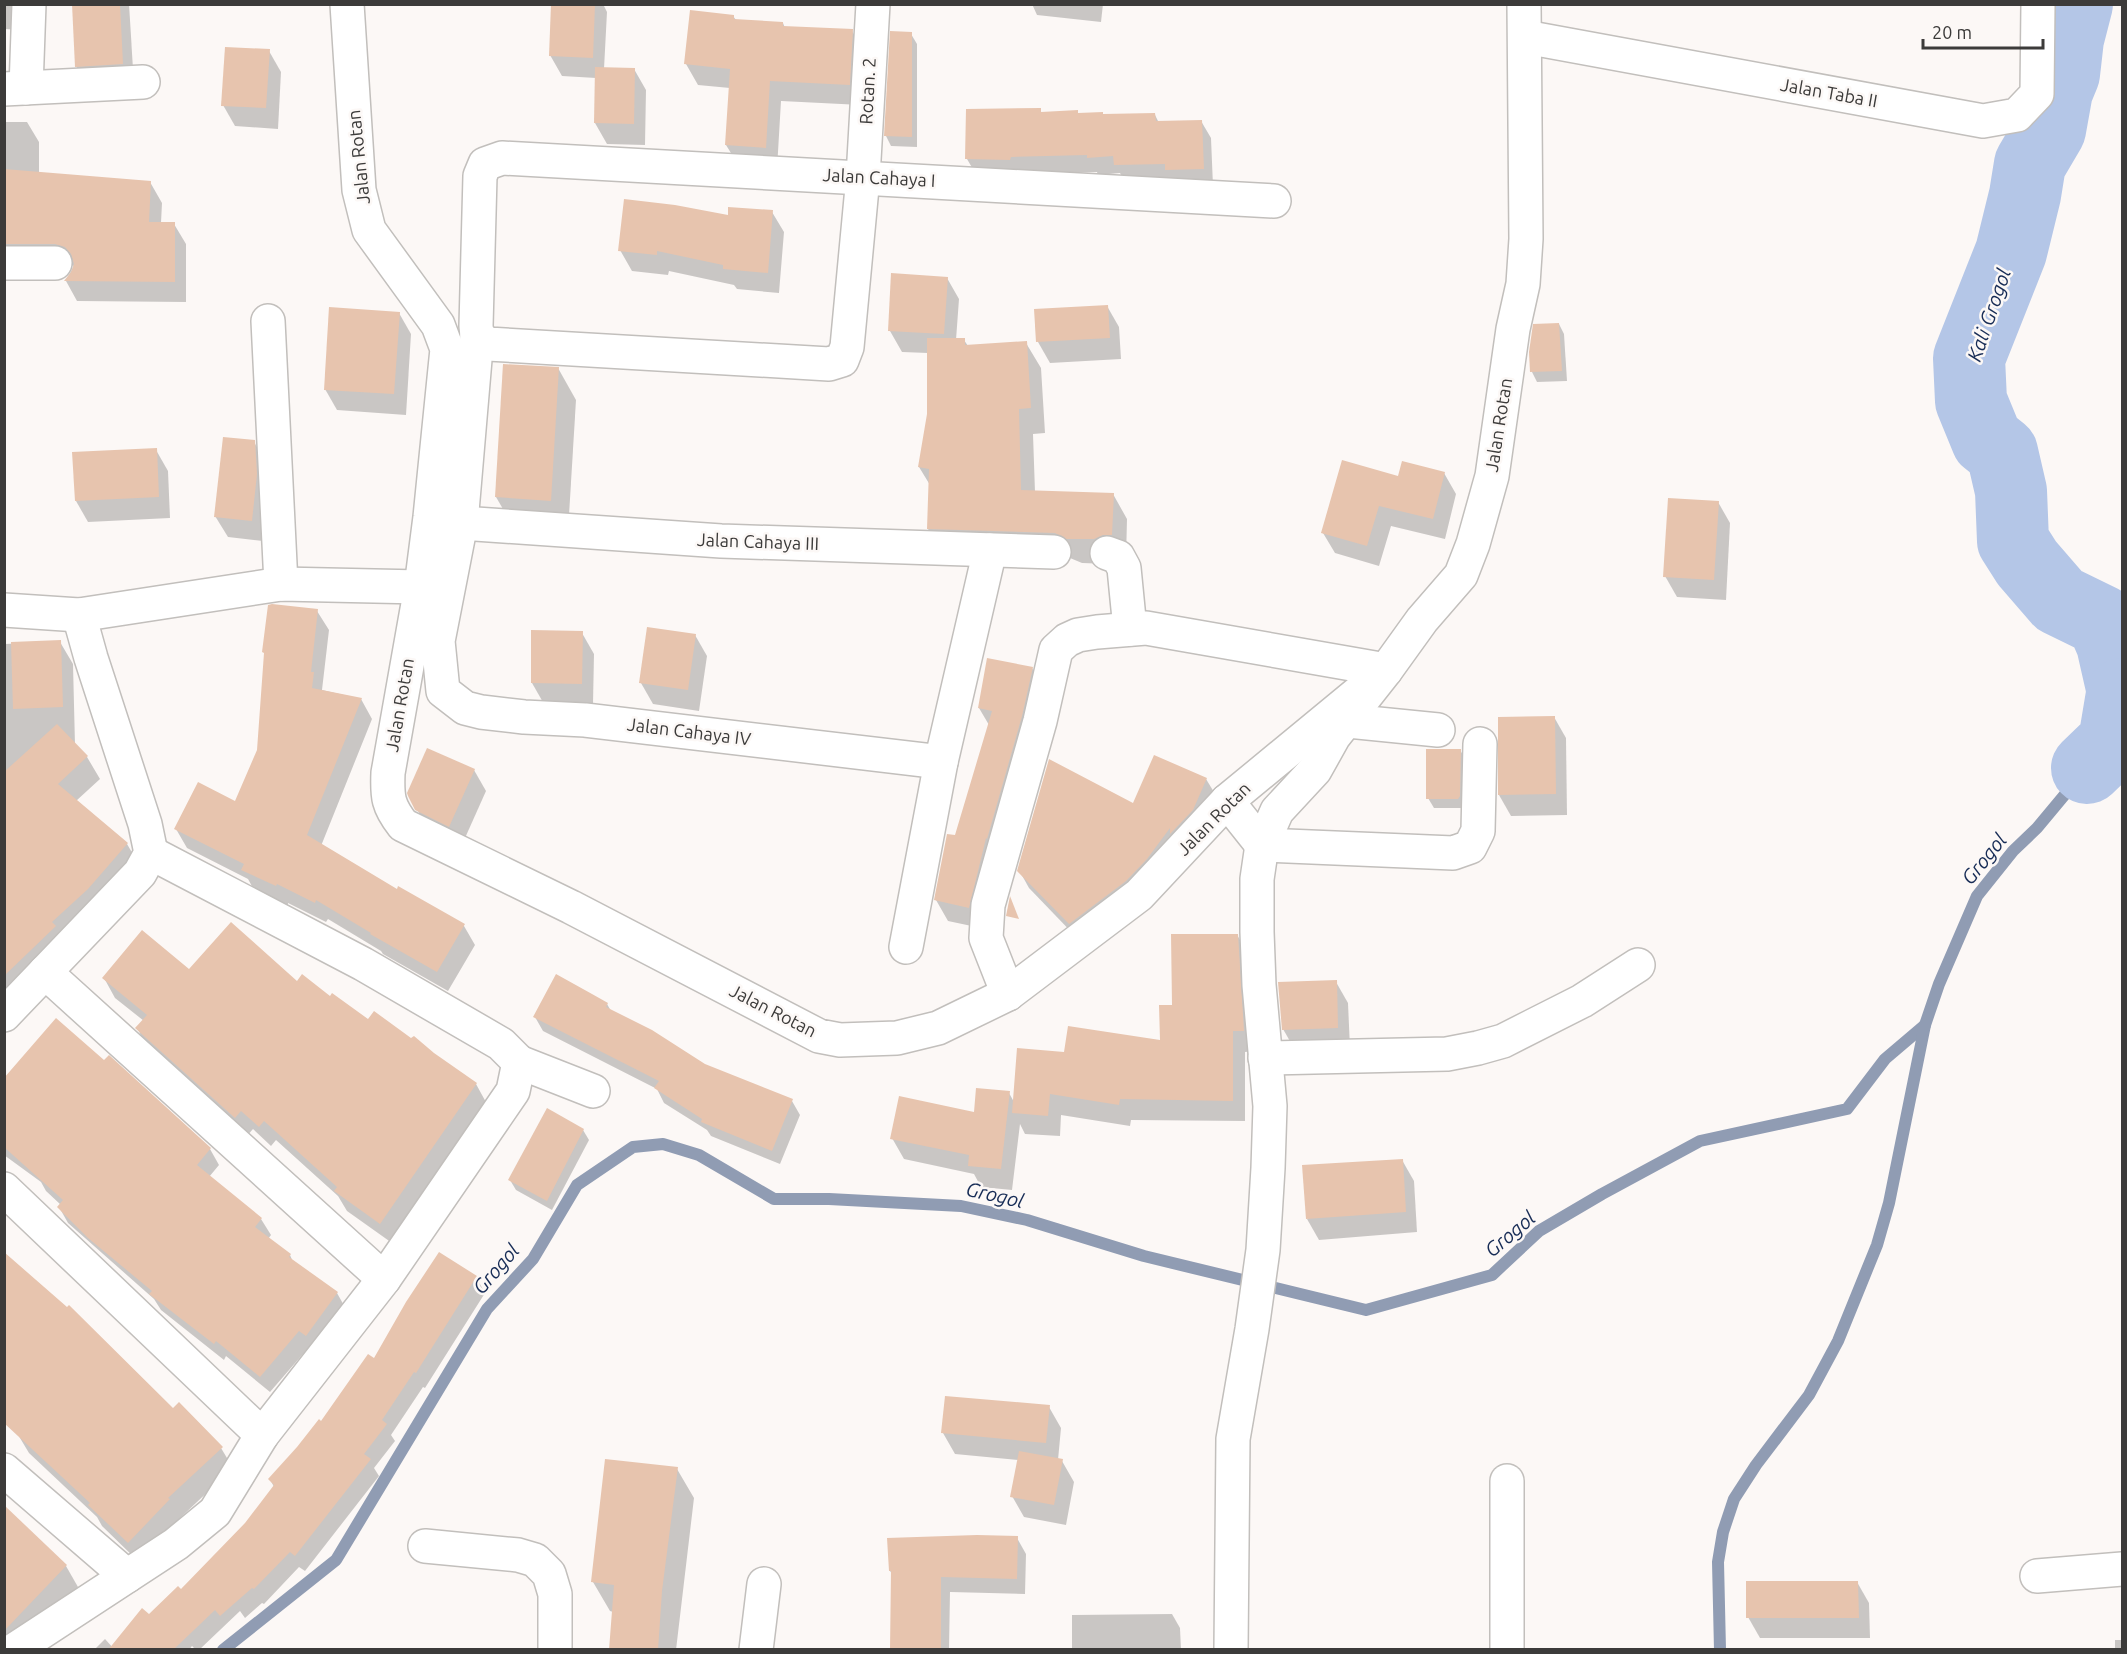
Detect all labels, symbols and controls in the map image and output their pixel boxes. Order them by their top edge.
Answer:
scale bar [1923,12,2043,50]
text: 20 m [1932,22,1972,42]
street label: Rotan. 2 [855,57,879,125]
street label: Jalan Taba II [1779,74,1879,110]
street label: Jalan Rotan [343,109,373,205]
street label: Jalan Cahaya I [822,164,936,190]
water label: Kali Grogol [1962,265,2015,364]
street label: Jalan Rotan [1481,376,1515,473]
street label: Jalan Cahaya III [697,529,819,553]
street label: Jalan Rotan [381,656,417,753]
street label: Jalan Cahaya IV [626,714,753,749]
street label: Jalan Rotan [1173,778,1254,859]
water label: Grogol [1956,828,2011,889]
street label: Jalan Rotan [727,980,820,1041]
water label: Grogol [964,1177,1027,1212]
water label: Grogol [1480,1206,1540,1261]
water label: Grogol [468,1239,524,1298]

